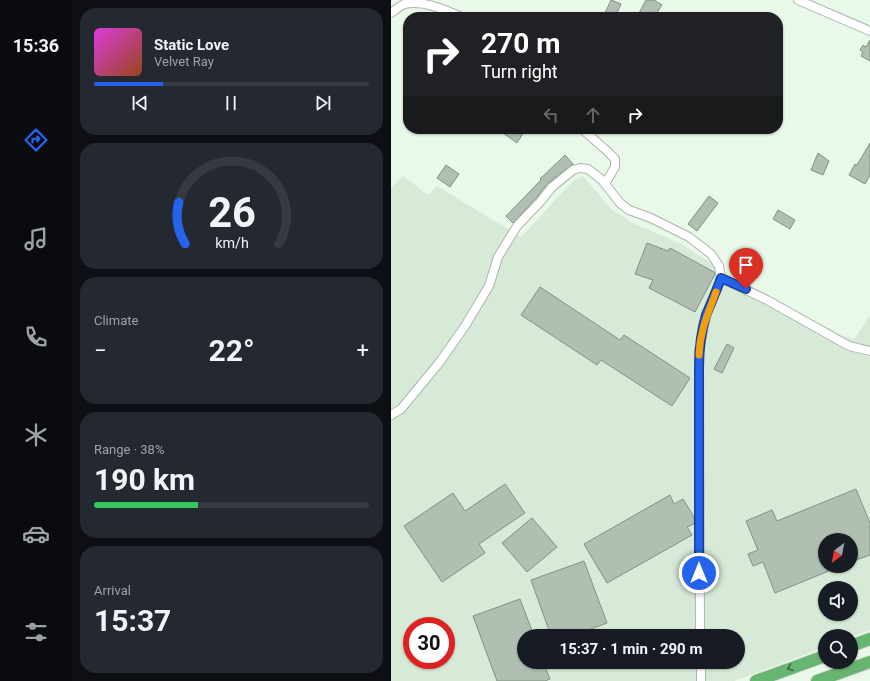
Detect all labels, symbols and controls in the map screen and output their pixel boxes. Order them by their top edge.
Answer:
text: 270 m [481,27,560,60]
icon: right [415,28,467,80]
text: 15:36 [13,35,59,56]
text: Static Love [154,36,229,54]
text: Velvet Ray [154,54,214,69]
text: Turn right [481,61,558,82]
icon: previous [129,92,151,114]
icon: pause [220,92,242,114]
icon: next [312,92,334,114]
icon: left [540,104,562,126]
icon: ahead [582,104,604,126]
icon: right [624,104,646,126]
icon: directions [22,126,50,154]
text: 26 [208,188,255,237]
icon: music [22,225,50,253]
text: km/h [215,234,248,250]
pin [729,248,763,289]
icon: arrive [735,254,757,276]
text: Climate [94,313,138,328]
icon: phone [22,323,50,351]
text: 22° [208,333,255,368]
text: − [94,338,107,363]
text: + [357,338,369,363]
icon: climate [22,421,50,449]
text: Range · 38% [94,442,164,457]
text: 190 km [94,462,195,497]
icon: car [22,520,50,548]
north arrow [818,533,858,573]
map controls [818,533,858,669]
position arrow [678,552,720,594]
button: sound [818,581,858,621]
text: Arrival [94,583,131,598]
text: 15:37 [94,603,171,638]
speed limit sign: 30 [403,617,455,669]
icon: filters [22,618,50,646]
button: search [818,629,858,669]
text: 15:37 · 1 min · 290 m [560,640,702,658]
one-way arrow [787,664,794,672]

